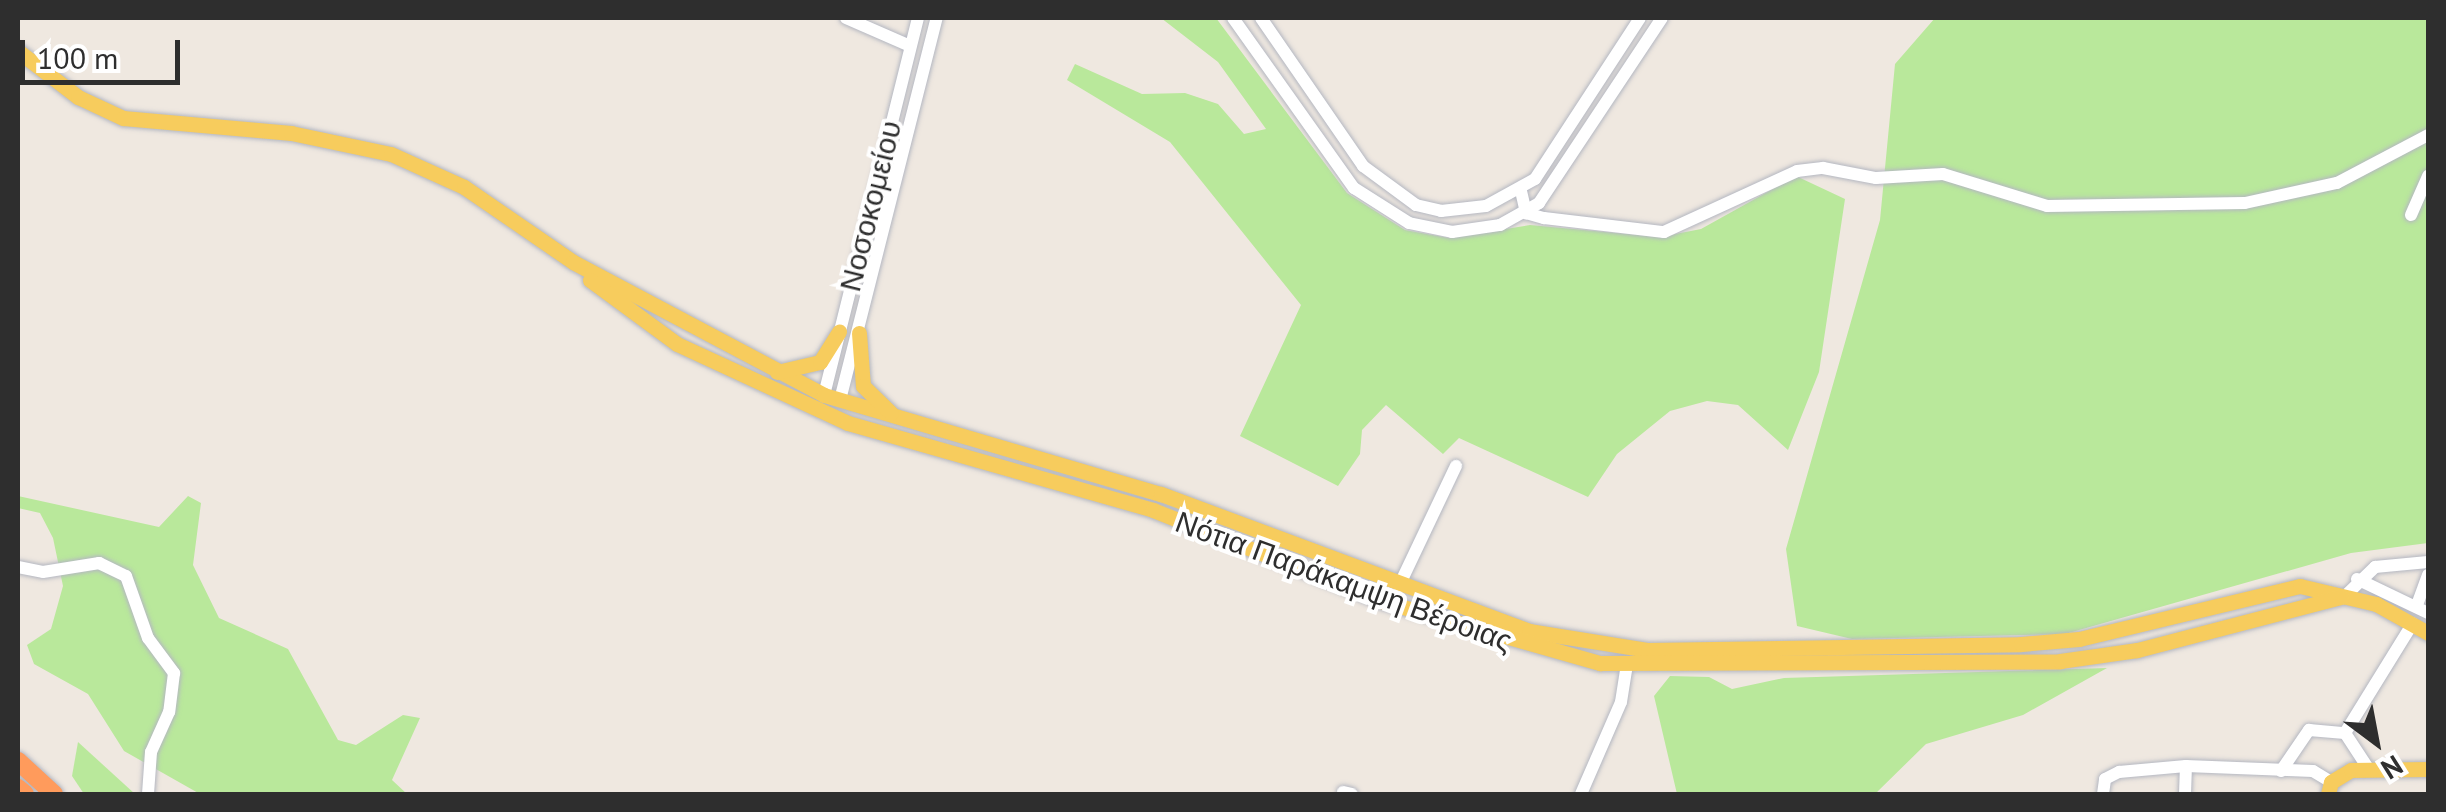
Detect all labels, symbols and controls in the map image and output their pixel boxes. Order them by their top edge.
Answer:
scale bar [25,20,185,82]
text: 100 m [37,38,118,77]
street label: Νοσοκομείου [831,117,909,295]
street label: Νότια Παράκαμψη Βέροιας [1171,503,1517,659]
north arrow [2326,692,2426,792]
text: N [2375,747,2410,788]

